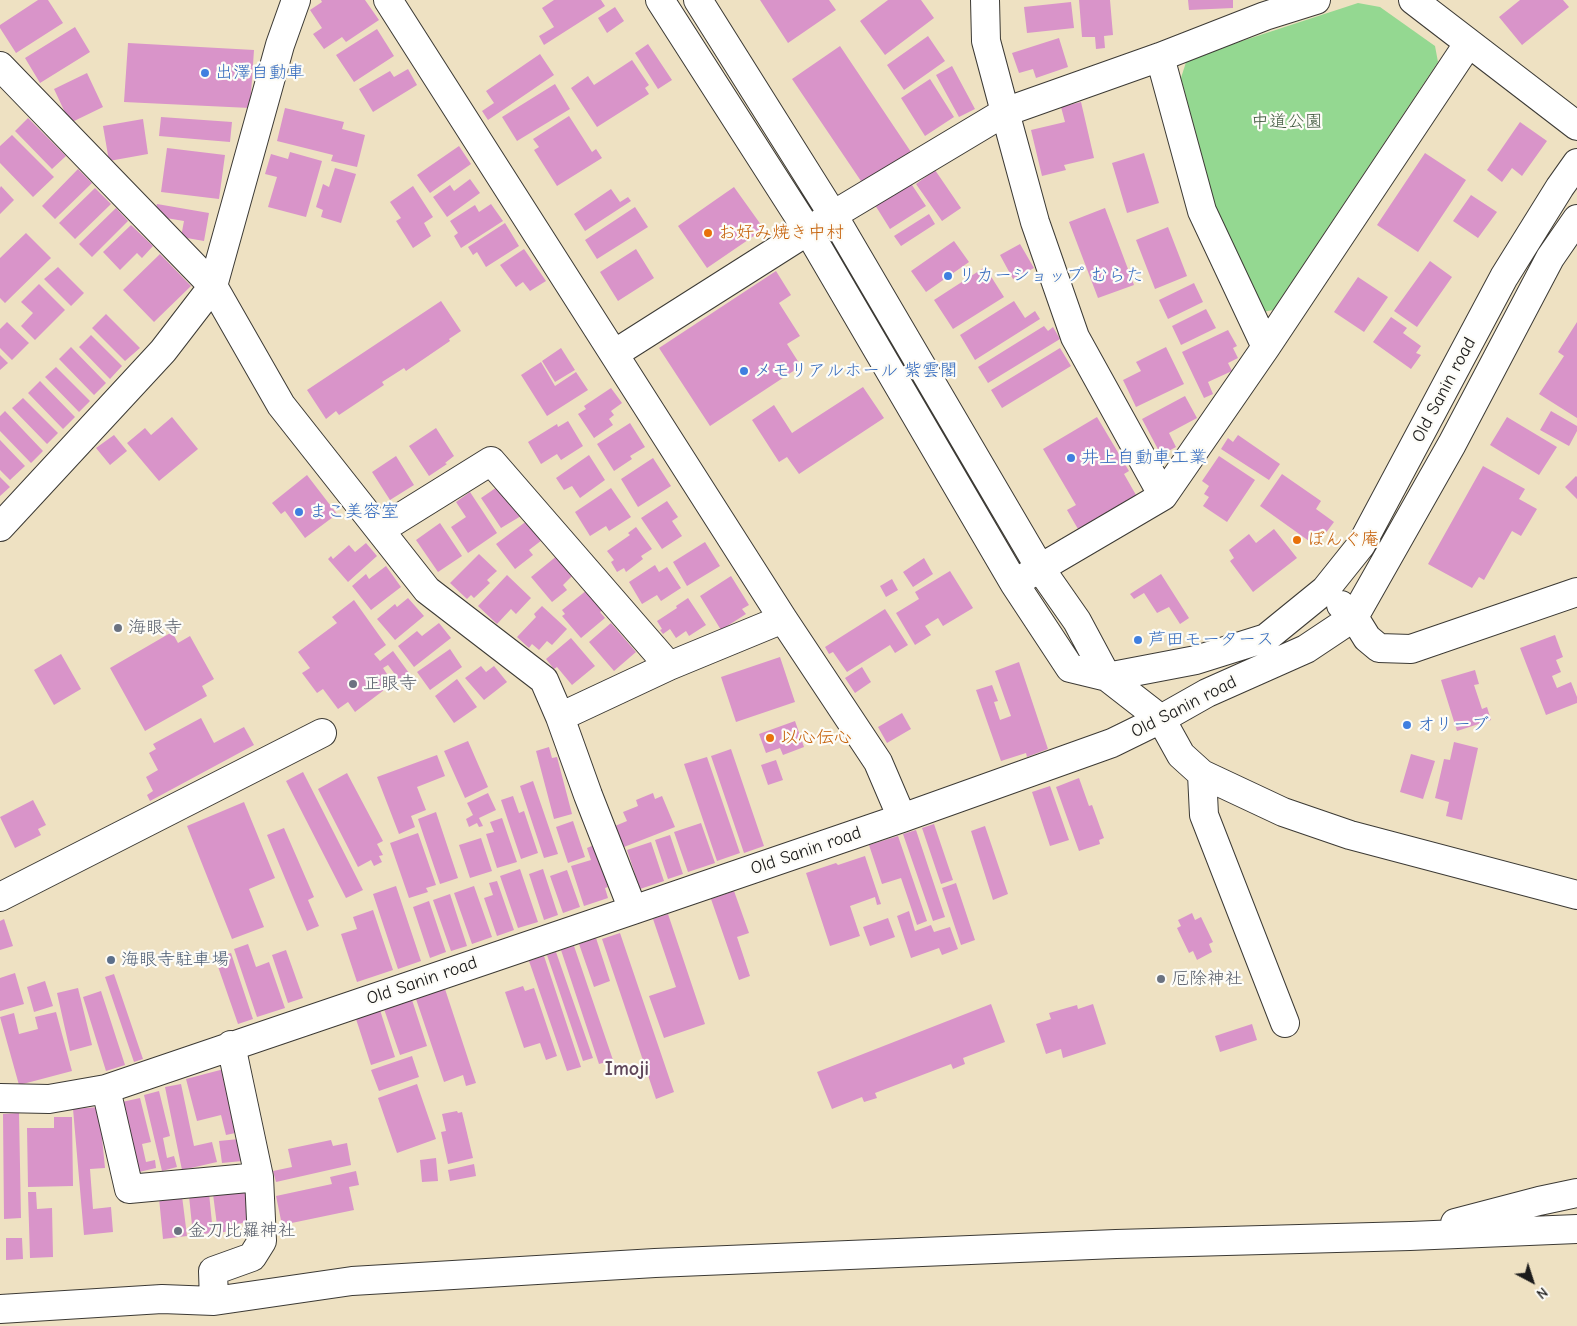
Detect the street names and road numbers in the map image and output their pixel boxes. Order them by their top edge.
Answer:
street label: Old Sanin road [1407,334,1481,446]
street label: Old Sanin road [1128,671,1240,743]
street label: Old Sanin road [748,822,864,880]
street label: Old Sanin road [364,952,480,1010]

